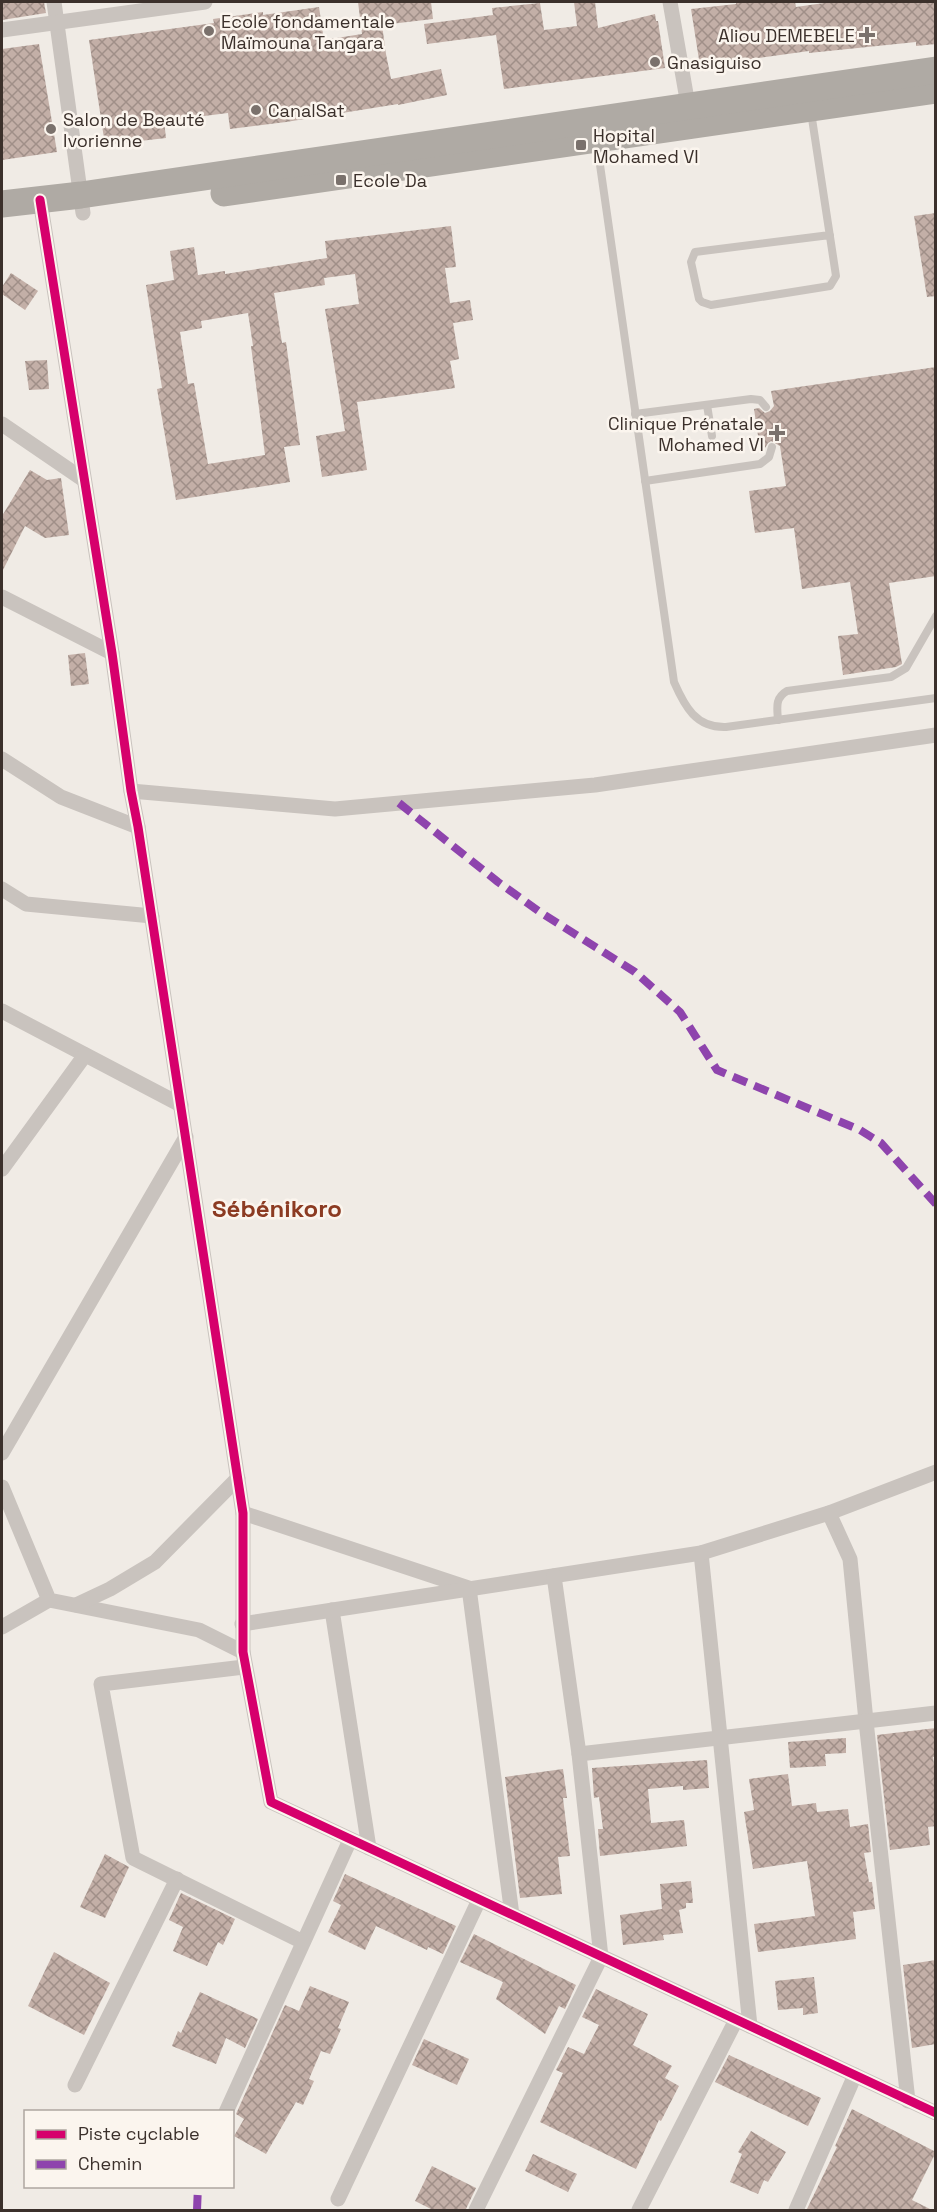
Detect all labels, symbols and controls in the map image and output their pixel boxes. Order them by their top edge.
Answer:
place label: Ecole fondamentale Maïmouna Tangara [221,10,395,54]
marker: Ecole fondamentale Maïmouna Tangara [202,24,216,38]
place label: Aliou DEMEBELE [718,24,855,47]
marker: Aliou DEMEBELE [860,28,874,42]
place label: Gnasiguiso [667,51,762,74]
marker: Gnasiguiso [648,55,662,69]
place label: CanalSat [268,99,345,122]
marker: CanalSat [249,103,263,117]
place label: Salon de Beauté Ivorienne [63,108,205,152]
marker: Salon de Beauté Ivorienne [44,122,58,136]
place label: Hopital Mohamed VI [593,124,699,168]
marker: Hopital Mohamed VI [574,138,588,152]
place label: Ecole Da [353,169,427,192]
marker: Ecole Da [334,173,348,187]
place label: Clinique Prénatale Mohamed VI [608,412,764,456]
marker: Clinique Prénatale Mohamed VI [768,424,786,442]
district label: Sébénikoro [212,1193,342,1224]
legend [24,2110,234,2188]
text: Piste cyclable [78,2122,200,2145]
text: Chemin [78,2152,142,2175]

